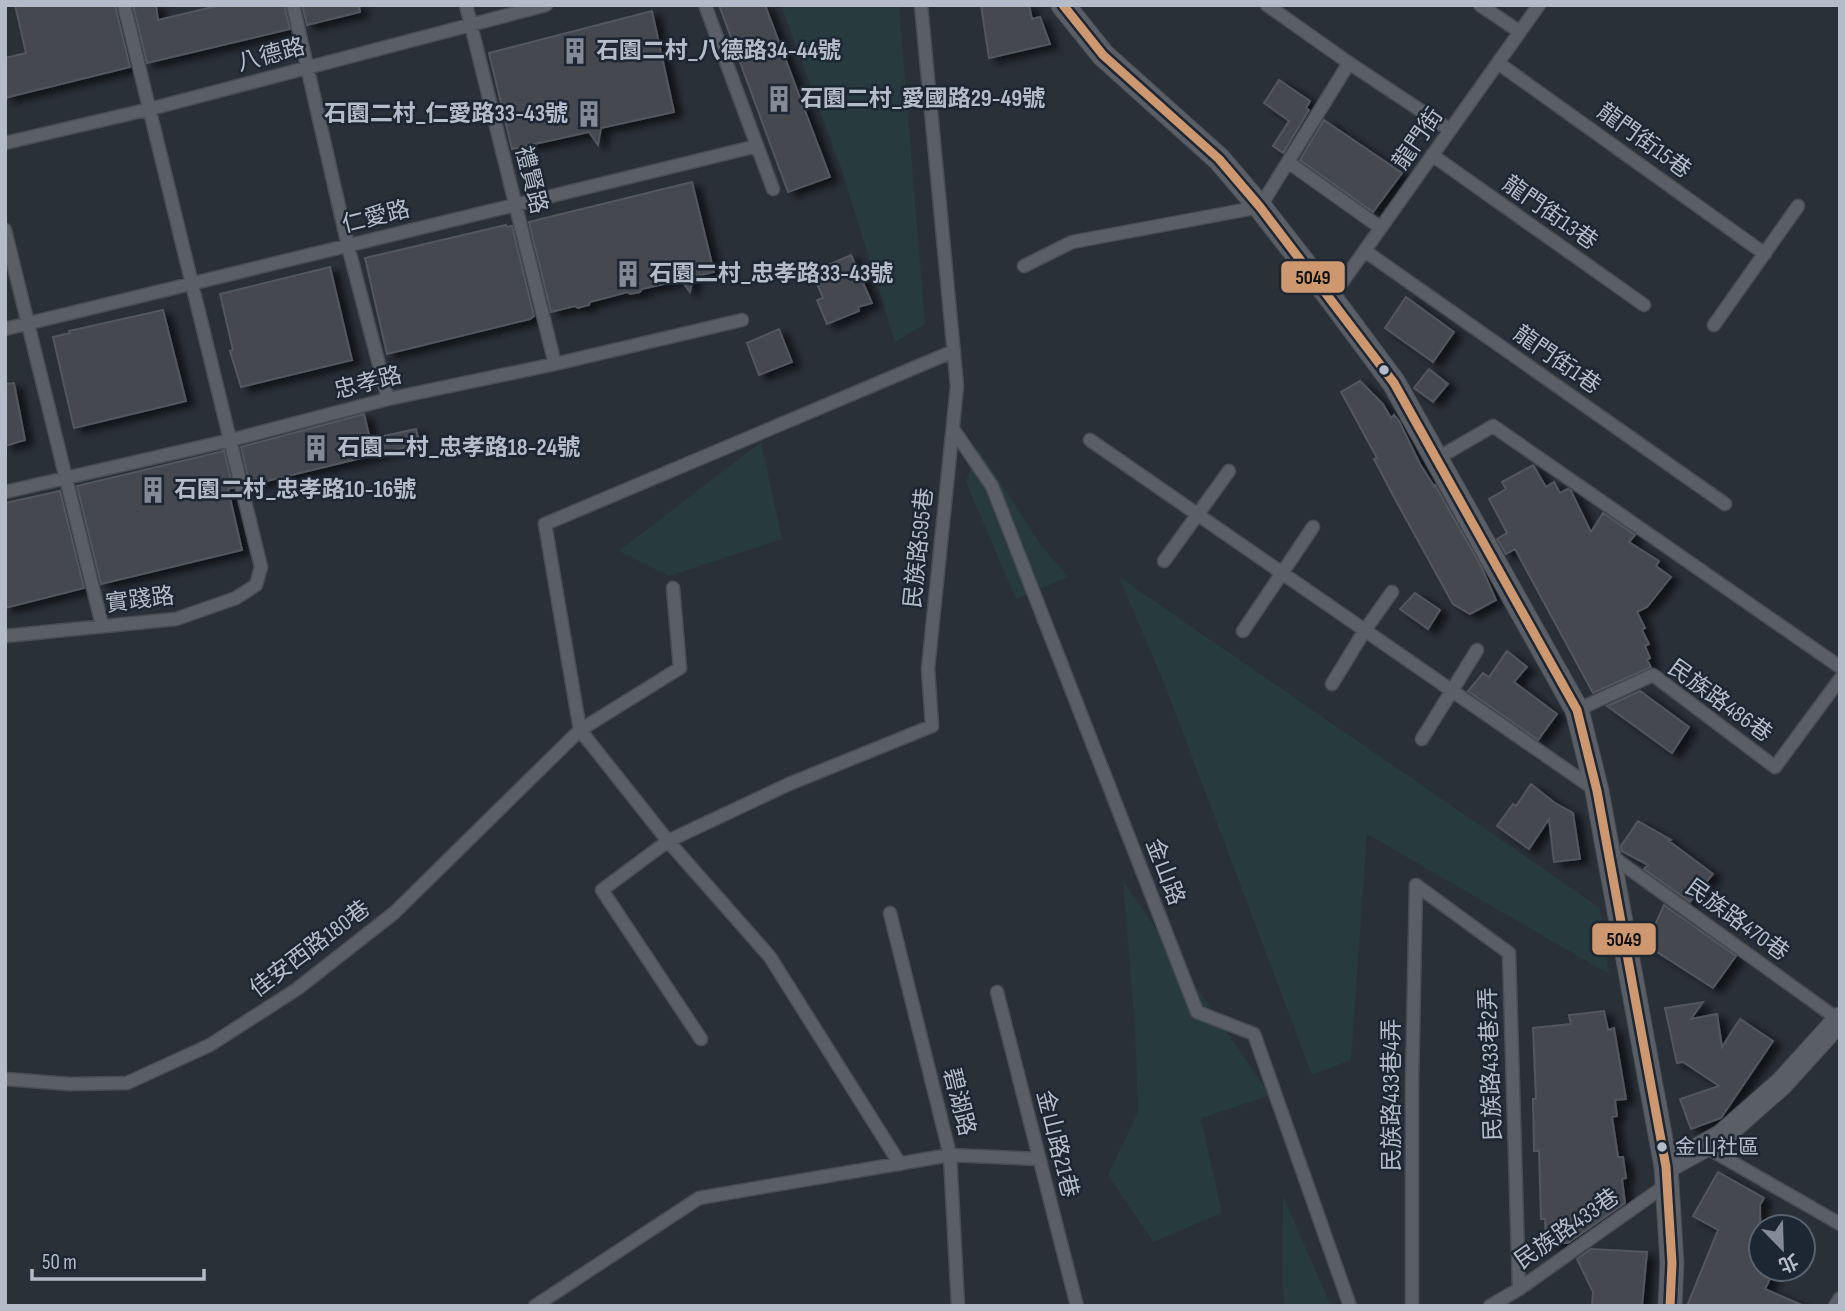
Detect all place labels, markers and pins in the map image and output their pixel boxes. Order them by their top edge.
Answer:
building icon: 石園二村_八德路34-44號 [560,36,590,66]
place label: 石園二村_八德路34-44號 [596,37,841,65]
building icon: 石園二村_愛國路29-49號 [764,84,794,114]
place label: 石園二村_愛國路29-49號 [800,85,1045,113]
building icon: 石園二村_仁愛路33-43號 [574,99,604,129]
place label: 石園二村_仁愛路33-43號 [324,100,568,128]
building icon: 石園二村_忠孝路33-43號 [613,259,643,289]
place label: 石園二村_忠孝路33-43號 [649,260,893,288]
unlabelled marker [1377,363,1391,377]
building icon: 石園二村_忠孝路18-24號 [301,433,331,463]
place label: 石園二村_忠孝路18-24號 [337,434,580,462]
building icon: 石園二村_忠孝路10-16號 [138,475,168,505]
place label: 石園二村_忠孝路10-16號 [174,476,416,504]
place label: 金山社區 [1675,1135,1759,1160]
marker: 金山社區 [1655,1140,1669,1154]

